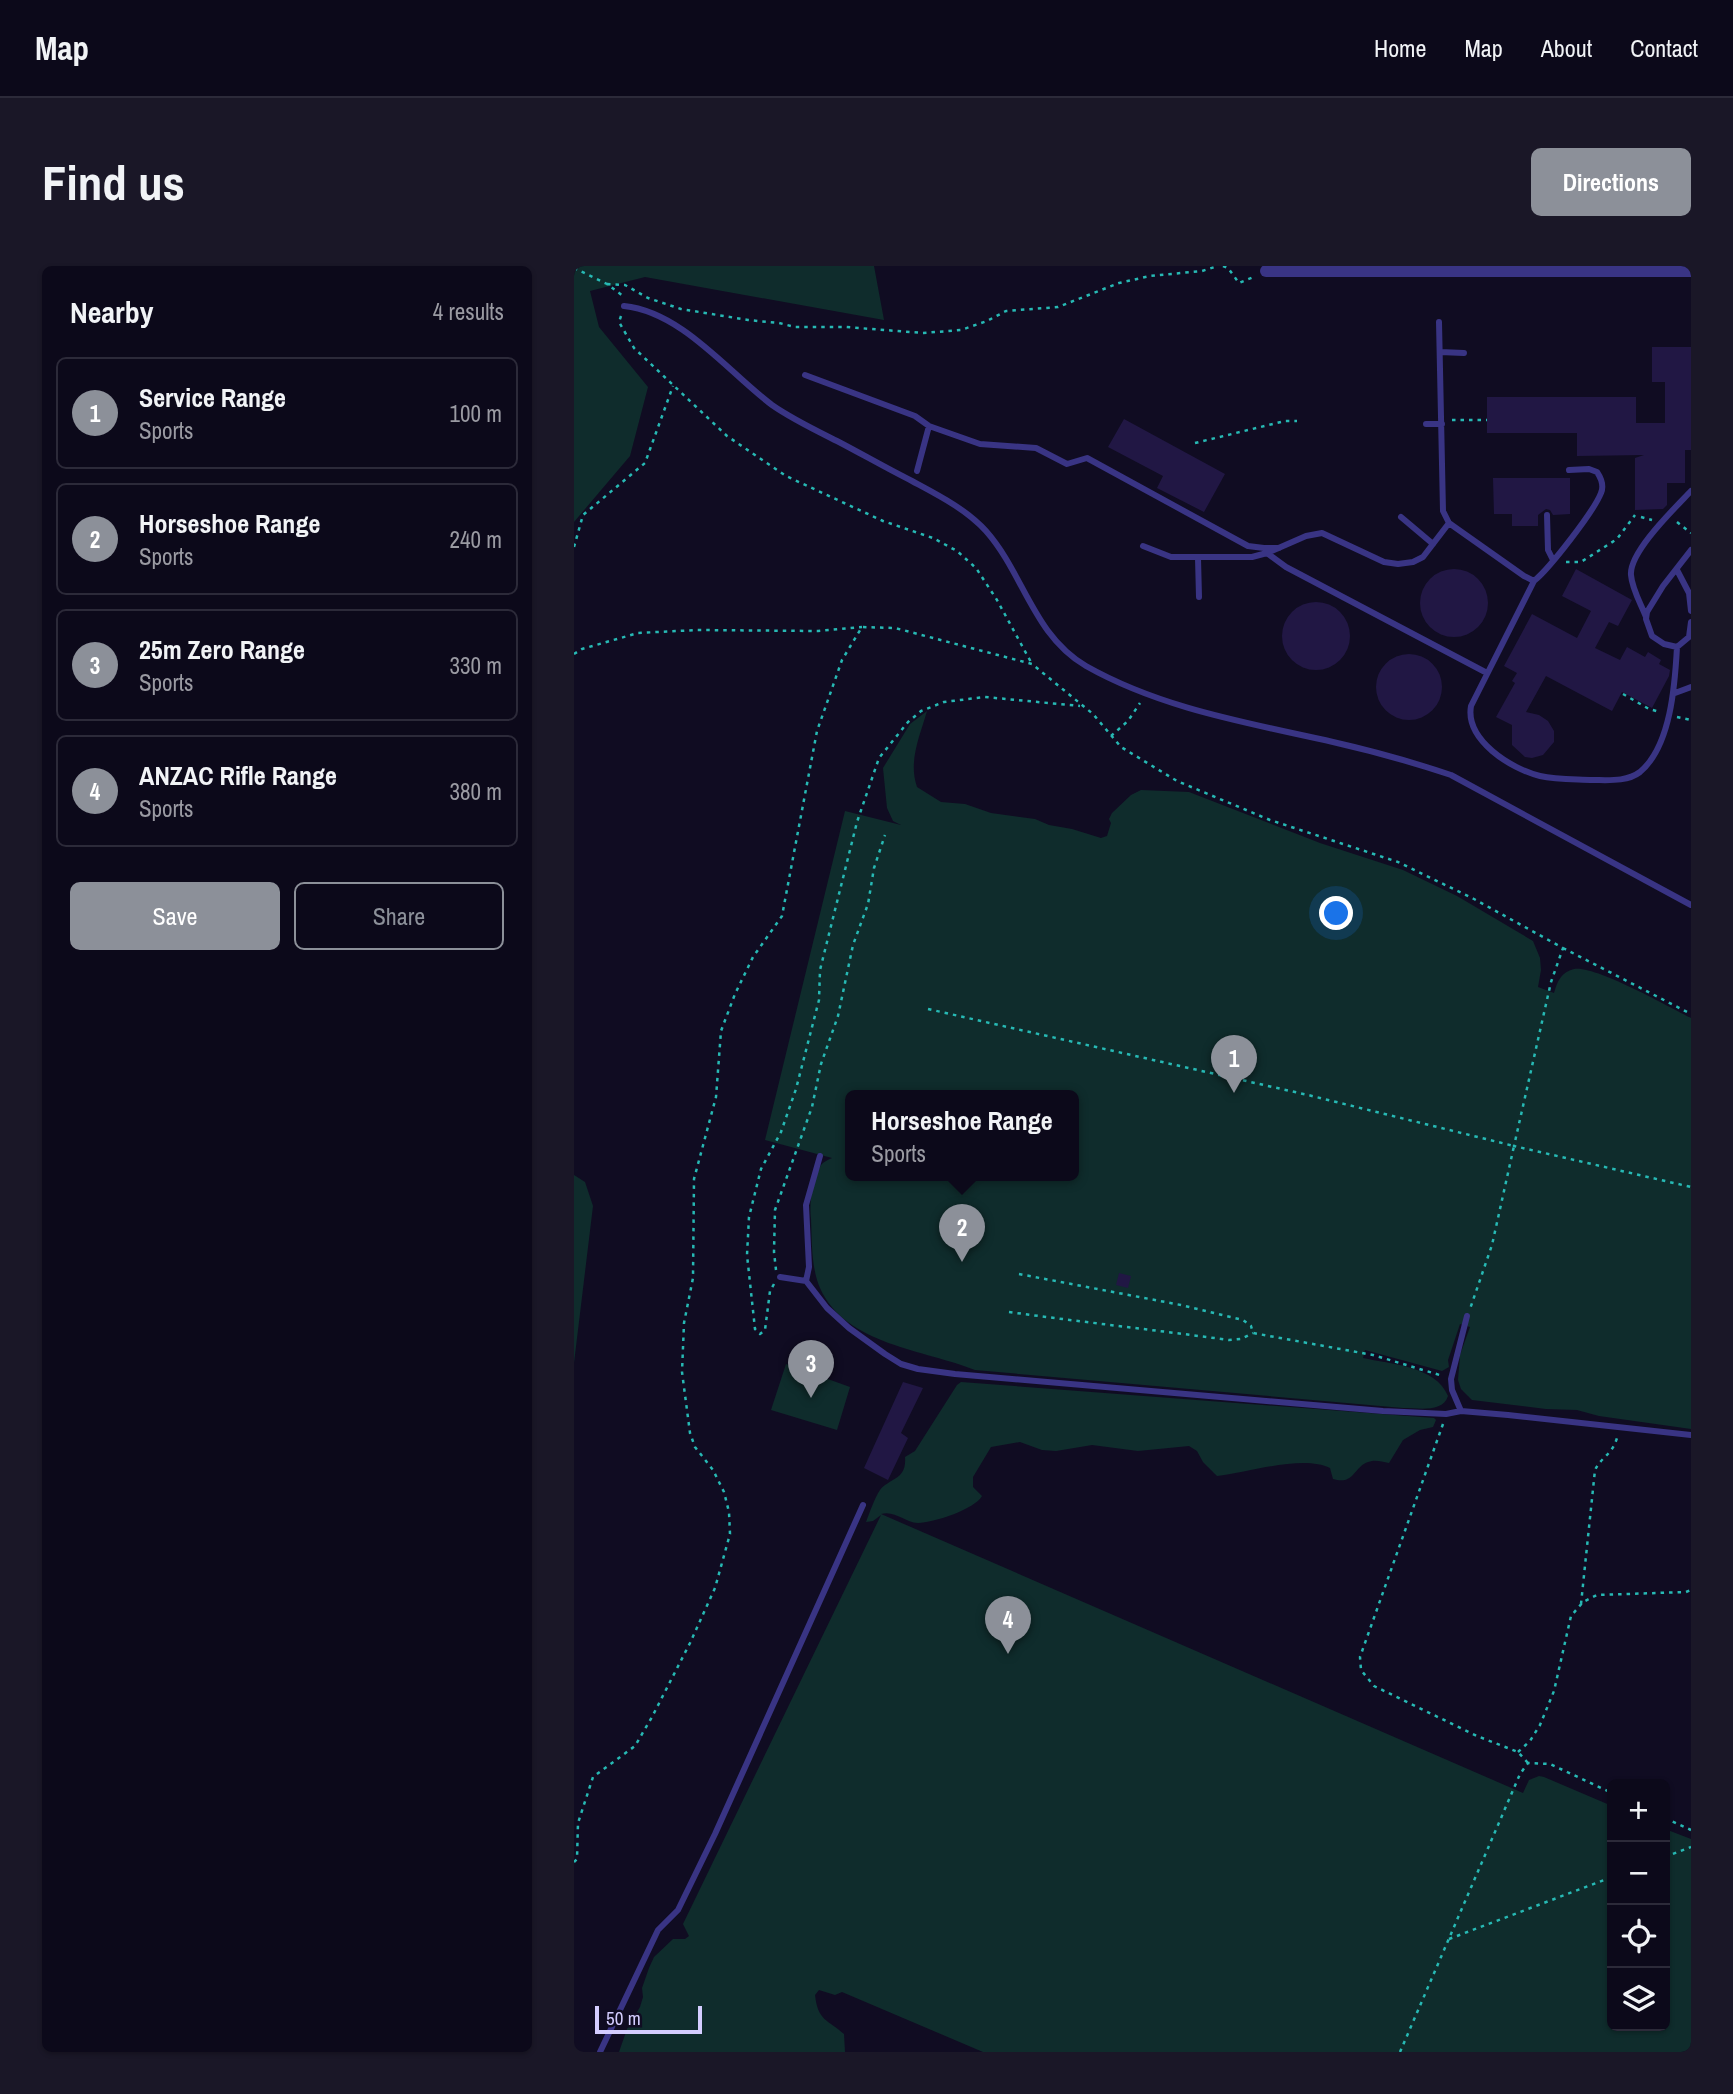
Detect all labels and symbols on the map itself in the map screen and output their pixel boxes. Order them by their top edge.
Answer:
your location [1319,896,1353,930]
pin: 1 [1211,1035,1257,1093]
pin: 2 [939,1204,985,1262]
pin: 3 [788,1340,834,1398]
pin: 4 [985,1596,1031,1654]
scale bar [595,2003,702,2035]

